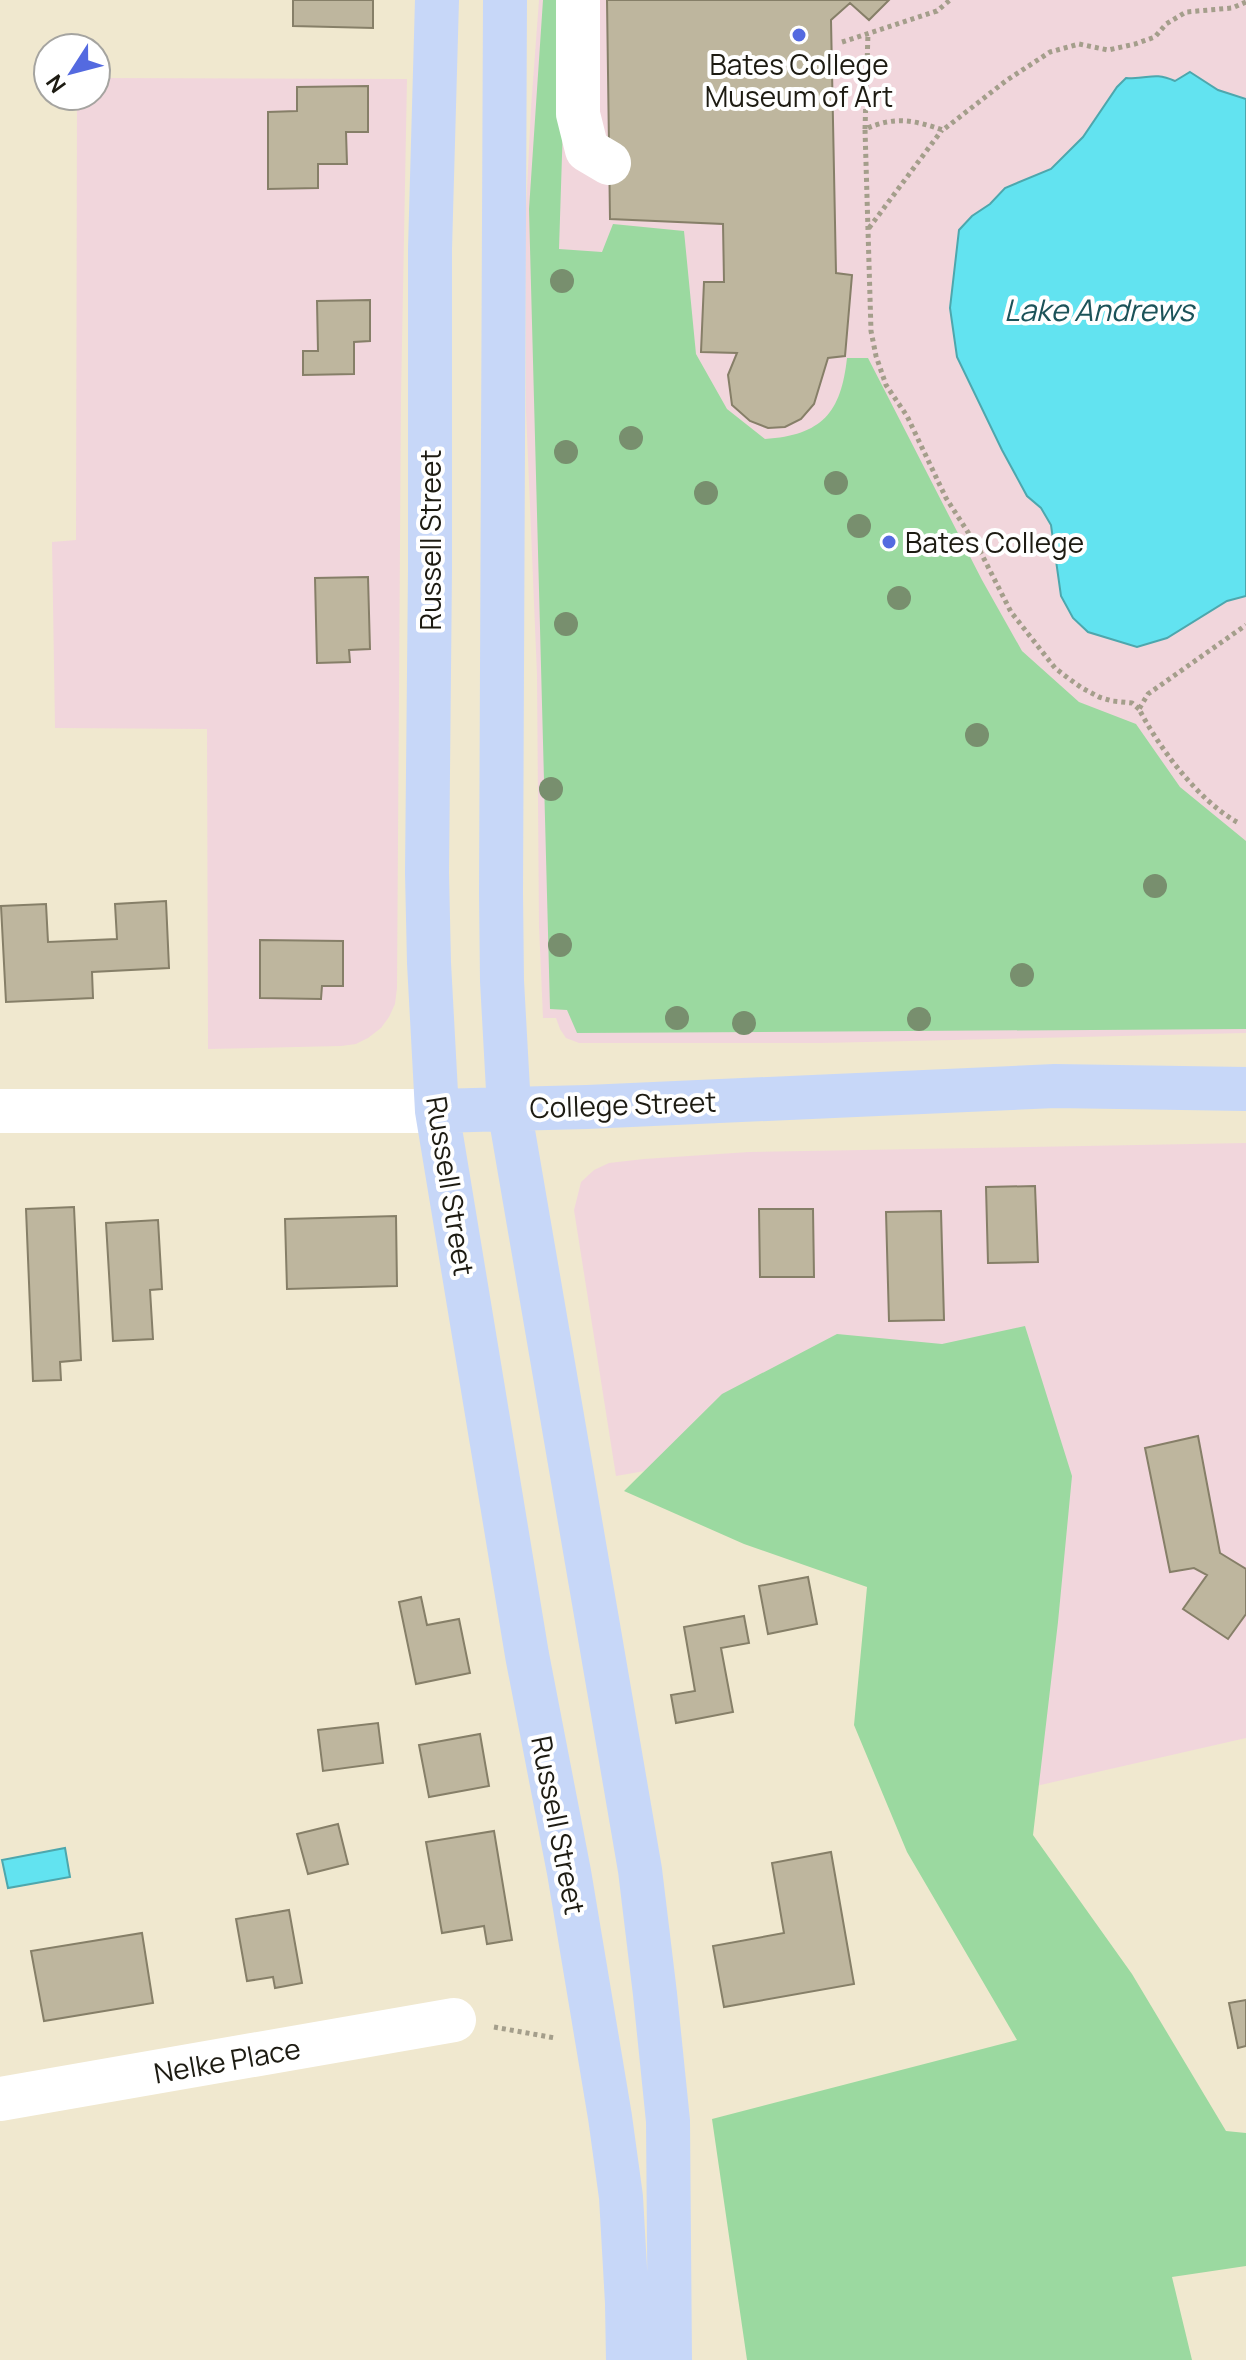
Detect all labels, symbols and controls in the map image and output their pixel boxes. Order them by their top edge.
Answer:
marker: Bates College Museum of Art [790,26,808,44]
north arrow [32,32,112,112]
place label: Bates College Museum of Art [705,45,893,115]
text: N [39,69,73,99]
water label: Lake Andrews [1004,289,1196,330]
street label: Russell Street [411,450,449,630]
place label: Bates College [905,523,1084,561]
marker: Bates College [880,533,898,551]
street label: College Street [529,1082,717,1126]
street label: Russell Street [418,1094,484,1278]
street label: Russell Street [523,1733,595,1917]
street label: Nelke Place [151,2028,303,2092]

